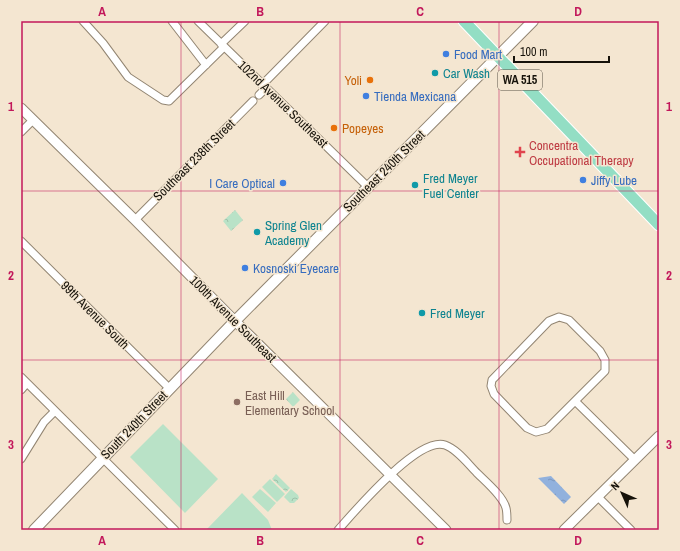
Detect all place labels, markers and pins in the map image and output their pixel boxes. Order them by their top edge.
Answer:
place label: Food Mart [454,46,502,63]
marker: Food Mart [441,49,451,59]
place label: Car Wash [443,65,490,82]
marker: Car Wash [430,68,440,78]
place label: Yoli [344,72,362,89]
marker: Yoli [365,75,375,85]
place label: Tienda Mexicana [374,88,456,105]
marker: Tienda Mexicana [361,91,371,101]
place label: Popeyes [342,120,383,137]
marker: Popeyes [329,123,339,133]
place label: Concentra Occupational Therapy [529,137,634,169]
marker: Concentra Occupational Therapy [514,146,526,158]
place label: Fred Meyer Fuel Center [423,170,479,202]
place label: Jiffy Lube [591,172,637,189]
place label: I Care Optical [209,175,275,192]
marker: Jiffy Lube [578,175,588,185]
marker: I Care Optical [278,178,288,188]
marker: Fred Meyer Fuel Center [410,180,420,190]
place label: Spring Glen Academy [264,217,322,249]
marker: Spring Glen Academy [252,227,262,237]
place label: Kosnoski Eyecare [253,260,339,277]
marker: Kosnoski Eyecare [240,263,250,273]
place label: Fred Meyer [430,305,485,322]
marker: Fred Meyer [417,308,427,318]
place label: East Hill Elementary School [245,387,334,419]
marker: East Hill Elementary School [232,397,242,407]

